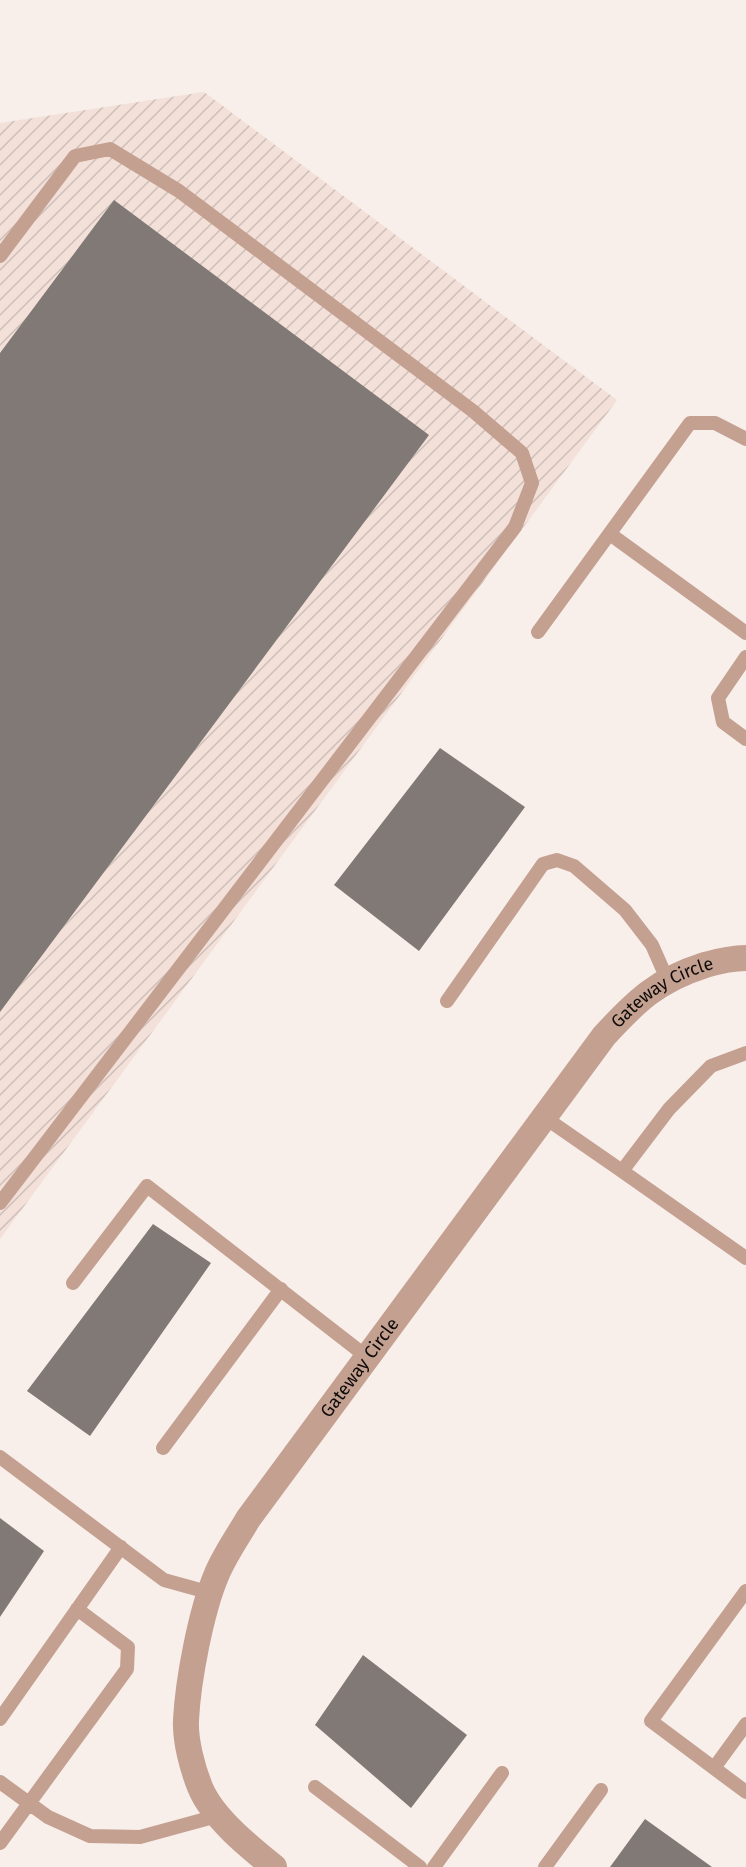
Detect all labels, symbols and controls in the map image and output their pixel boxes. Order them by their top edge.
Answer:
street label: Gateway Circle [606,952,716,1033]
street label: Gateway Circle [316,1313,404,1422]

